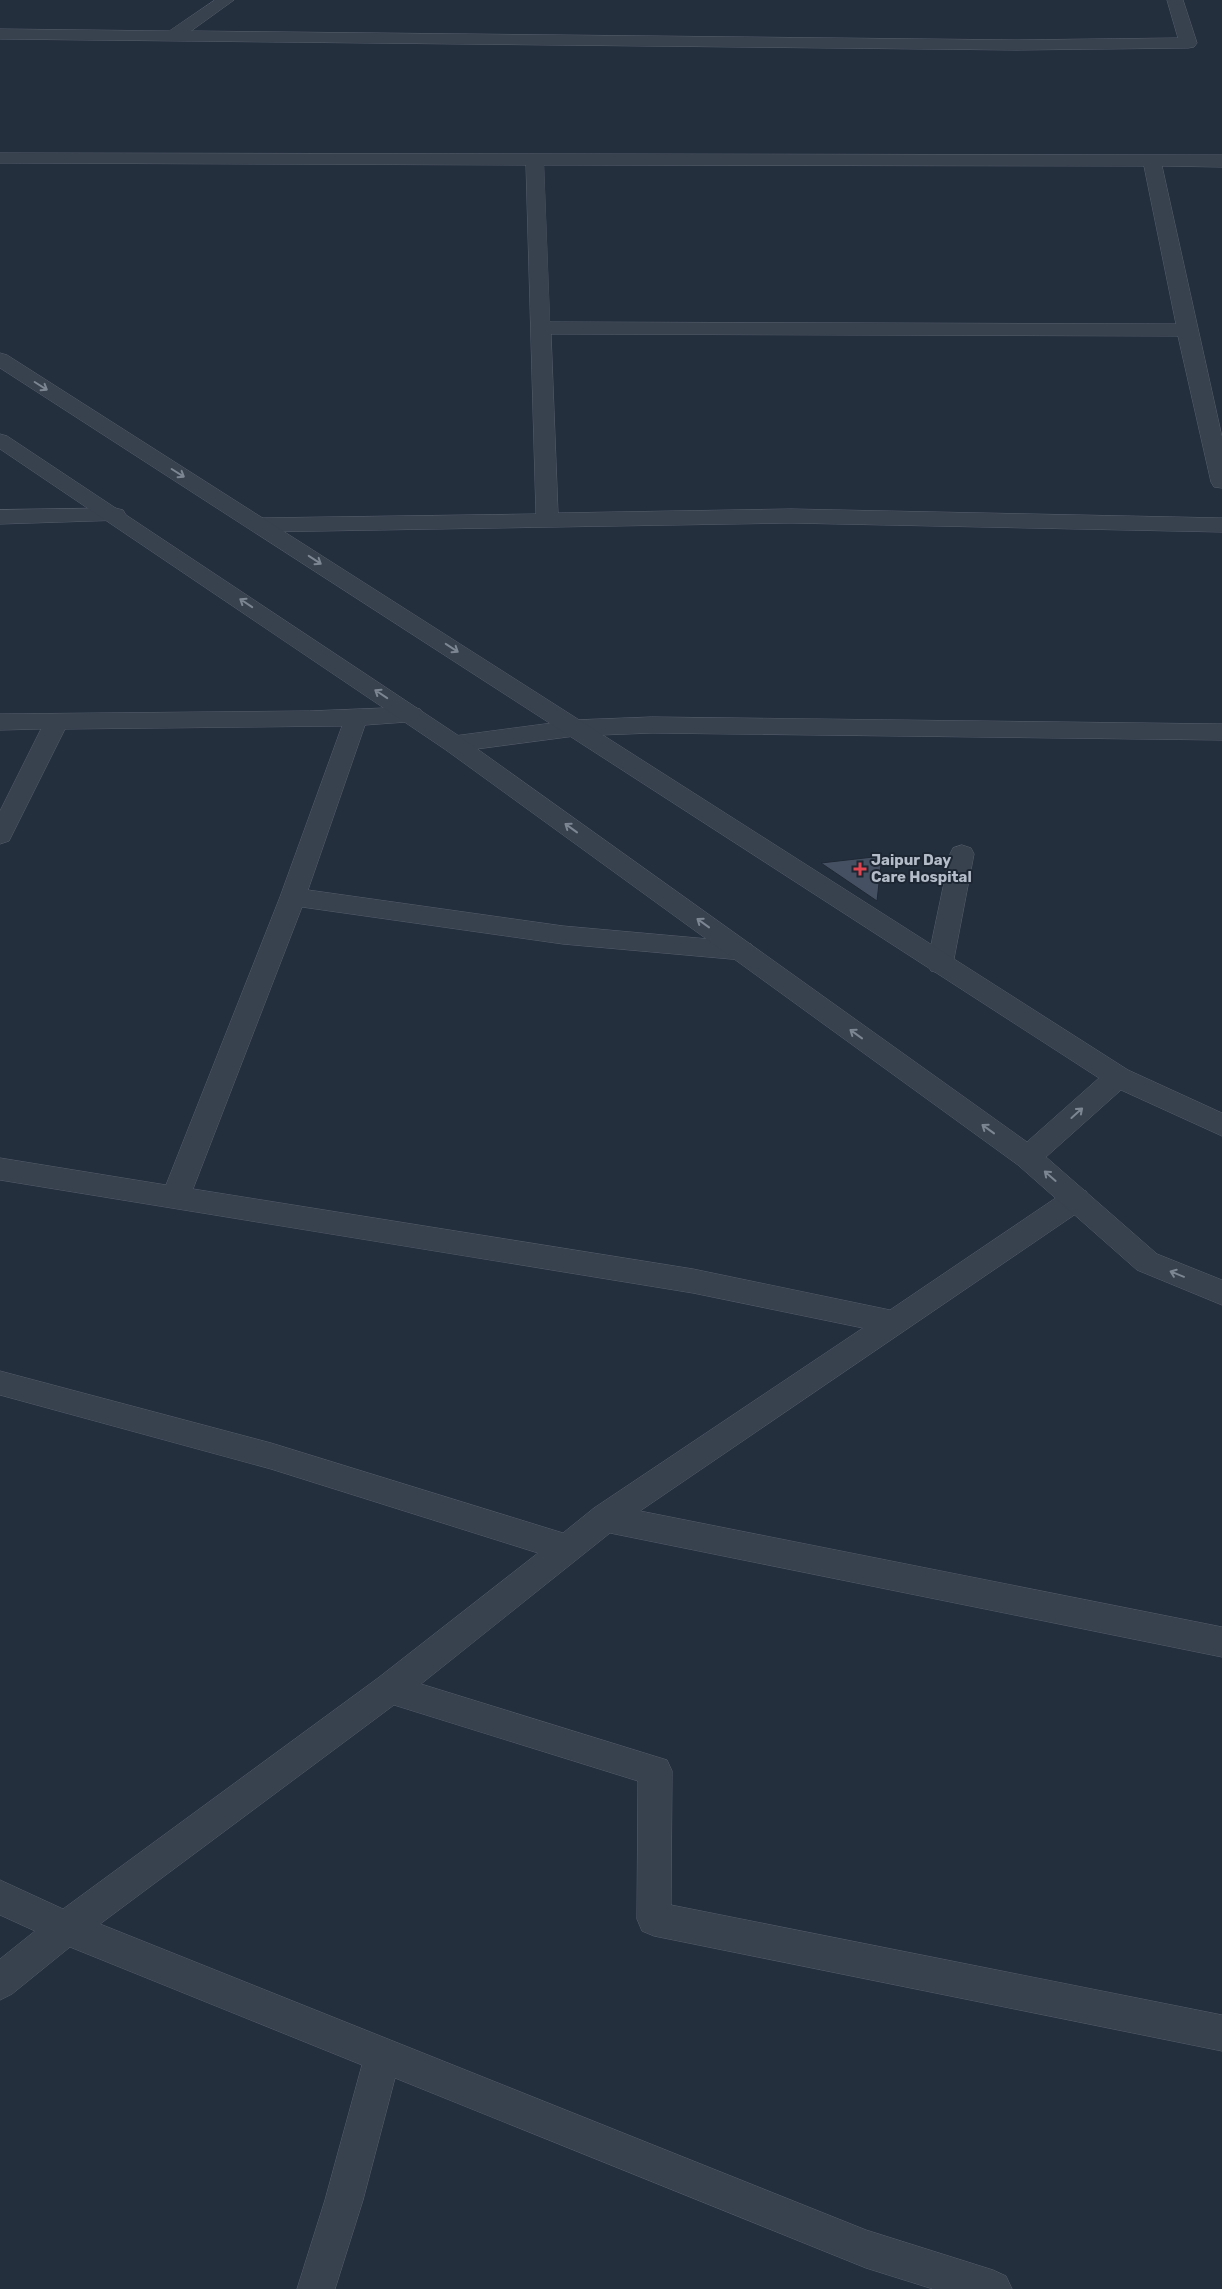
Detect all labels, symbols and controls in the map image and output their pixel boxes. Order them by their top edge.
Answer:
one-way arrow [34,381,48,391]
one-way arrow [171,468,185,478]
one-way arrow [308,556,322,566]
one-way arrow [239,598,253,608]
one-way arrow [444,644,458,654]
one-way arrow [374,688,388,699]
one-way arrow [564,823,578,833]
place label: Jaipur Day Care Hospital [871,851,972,886]
marker: Jaipur Day Care Hospital [853,862,867,876]
one-way arrow [696,918,710,928]
one-way arrow [850,1029,864,1039]
one-way arrow [1071,1107,1084,1119]
one-way arrow [981,1124,995,1134]
one-way arrow [1043,1170,1056,1182]
one-way arrow [1170,1269,1185,1279]

